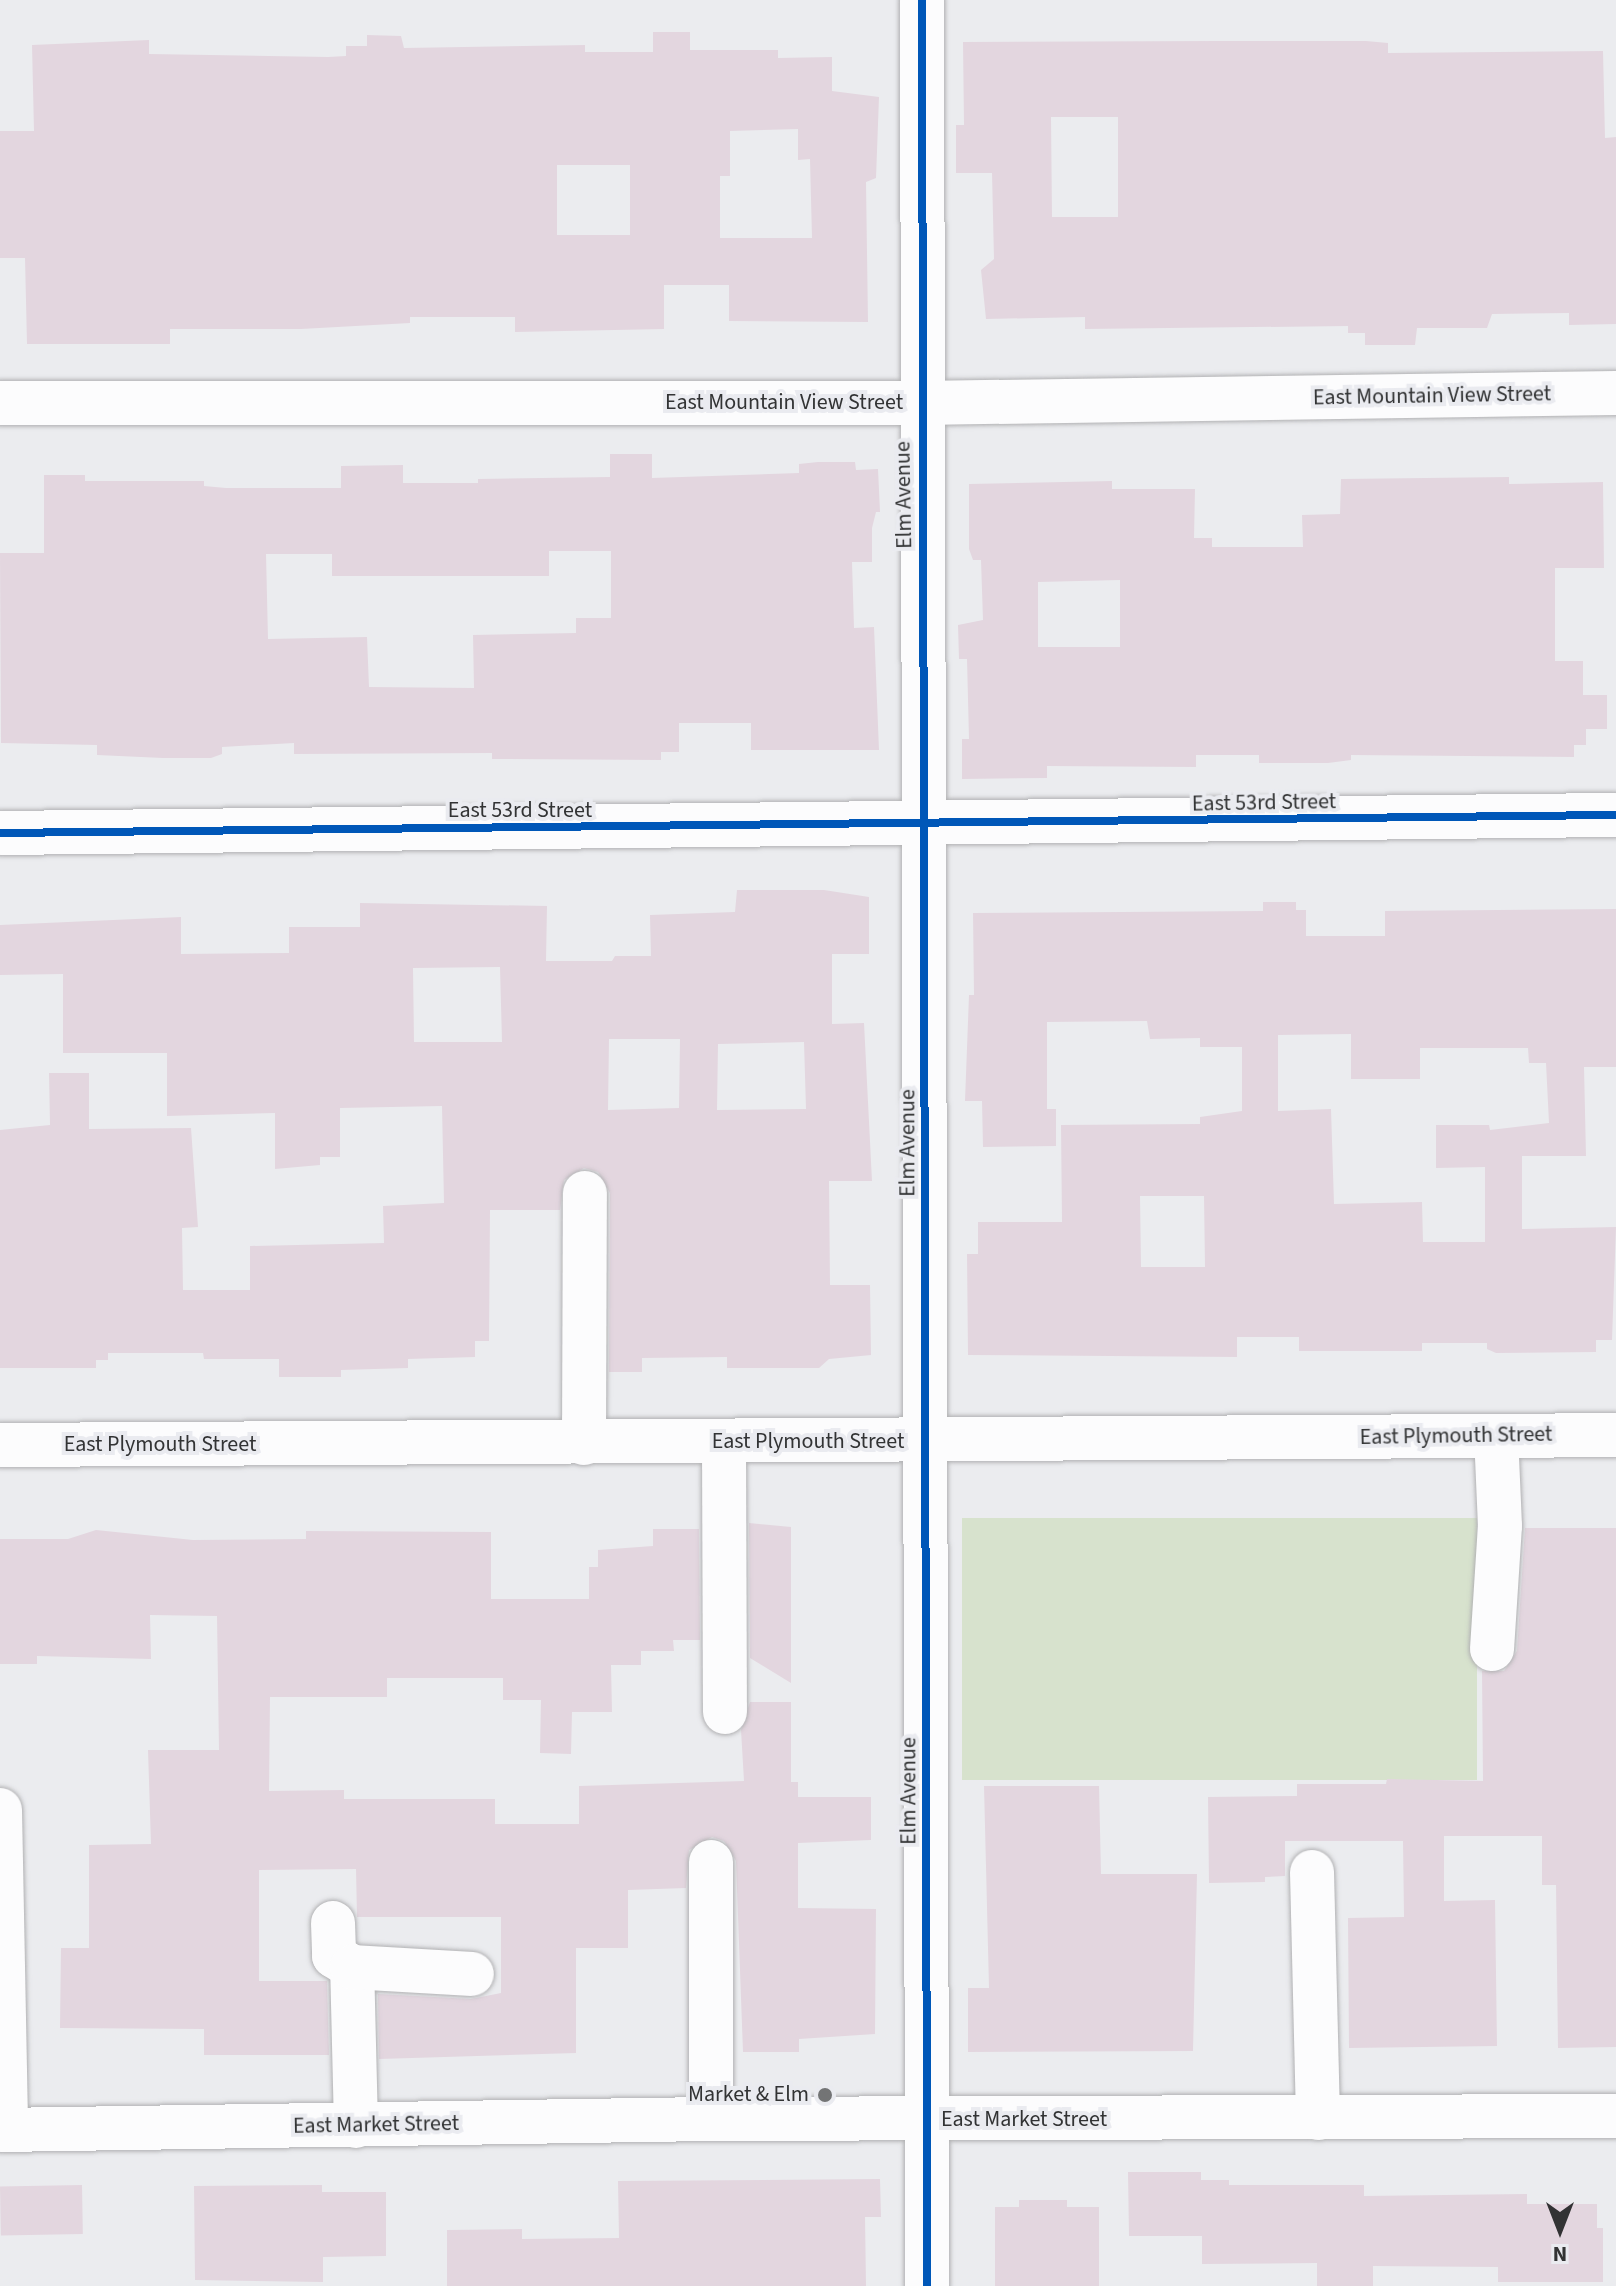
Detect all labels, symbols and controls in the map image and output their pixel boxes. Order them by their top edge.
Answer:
street label: East Mountain View Street [1313,381,1551,411]
street label: East Mountain View Street [665,390,903,416]
street label: Elm Avenue [890,441,918,549]
street label: East 53rd Street [1192,789,1336,817]
street label: East 53rd Street [448,798,592,824]
street label: Elm Avenue [895,1089,921,1197]
street label: East Plymouth Street [1359,1421,1553,1451]
street label: East Plymouth Street [712,1429,904,1455]
street label: East Plymouth Street [64,1432,256,1458]
street label: Elm Avenue [896,1737,922,1845]
place label: Market & Elm [688,2082,809,2108]
marker: Market & Elm [816,2086,834,2104]
street label: East Market Street [941,2107,1107,2133]
street label: East Market Street [293,2110,459,2140]
north arrow [1520,2190,1600,2270]
text: N [1553,2238,1567,2270]

